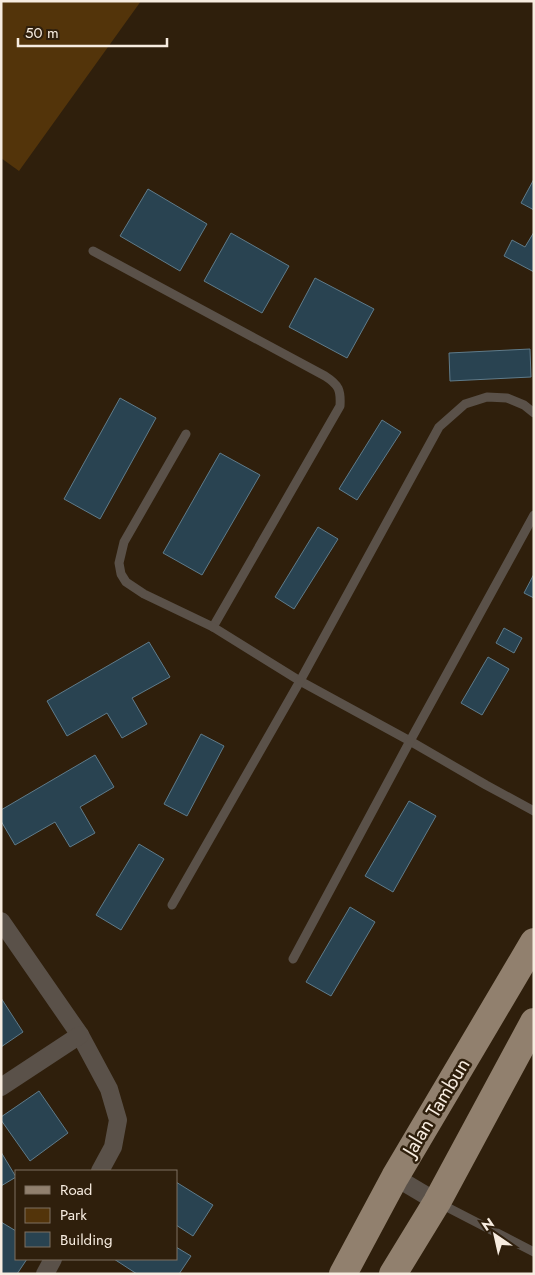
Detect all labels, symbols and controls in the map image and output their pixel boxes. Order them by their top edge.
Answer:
scale bar [18,15,166,47]
text: 50 m [25,22,59,44]
street label: Jalan Tambun [394,1053,477,1164]
legend [15,1170,178,1260]
text: Road [60,1179,92,1201]
text: Park [60,1204,87,1226]
north arrow [470,1210,520,1260]
text: N [478,1213,498,1236]
text: Building [60,1229,112,1251]

